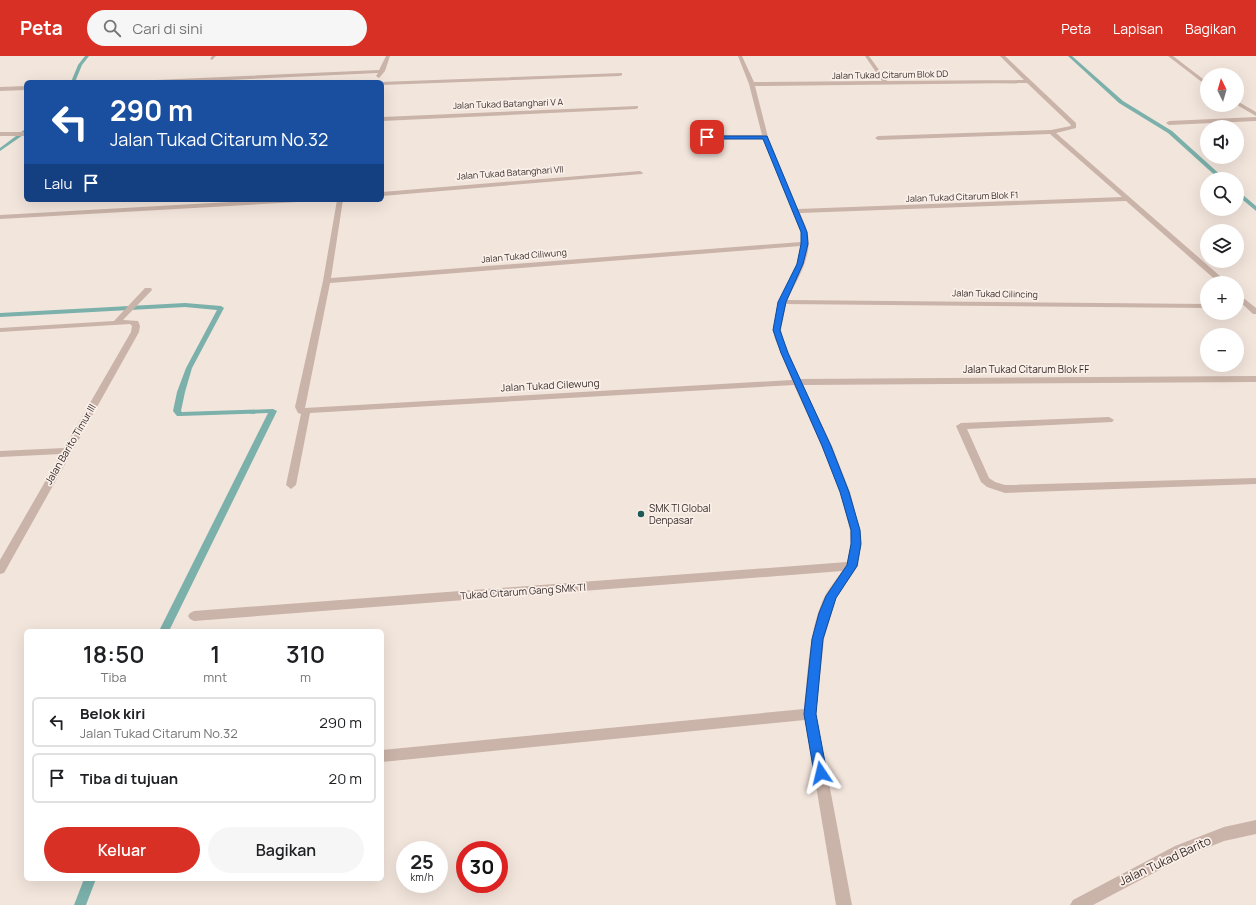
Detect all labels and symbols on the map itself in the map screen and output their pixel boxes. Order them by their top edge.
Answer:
street label: Jalan Tukad Citarum Blok DD [832,67,948,82]
north arrow [1200,68,1244,112]
street label: Jalan Tukad Batanghari V A [453,95,564,112]
pin [690,120,724,154]
street label: Jalan Tukad Batanghari VII [456,162,564,183]
street label: Jalan Tukad Citarum Blok F1 [905,188,1019,205]
street label: Jalan Tukad Ciliwung [481,245,567,266]
street label: Jalan Tukad Cilincing [952,286,1038,301]
street label: Jalan Tukad Citarum Blok FF [963,362,1089,376]
street label: Jalan Tukad Cilewung [500,375,600,395]
street label: Jalan Barito Timur III [41,401,99,487]
place label: SMK TI Global Denpasar [649,501,711,527]
marker: SMK TI Global Denpasar [636,509,646,519]
street label: Tukad Citarum Gang SMK TI [460,580,586,602]
position arrow [800,752,842,794]
street label: Jalan Tukad Barito [1116,832,1214,889]
speed limit sign: 30 [456,841,508,893]

